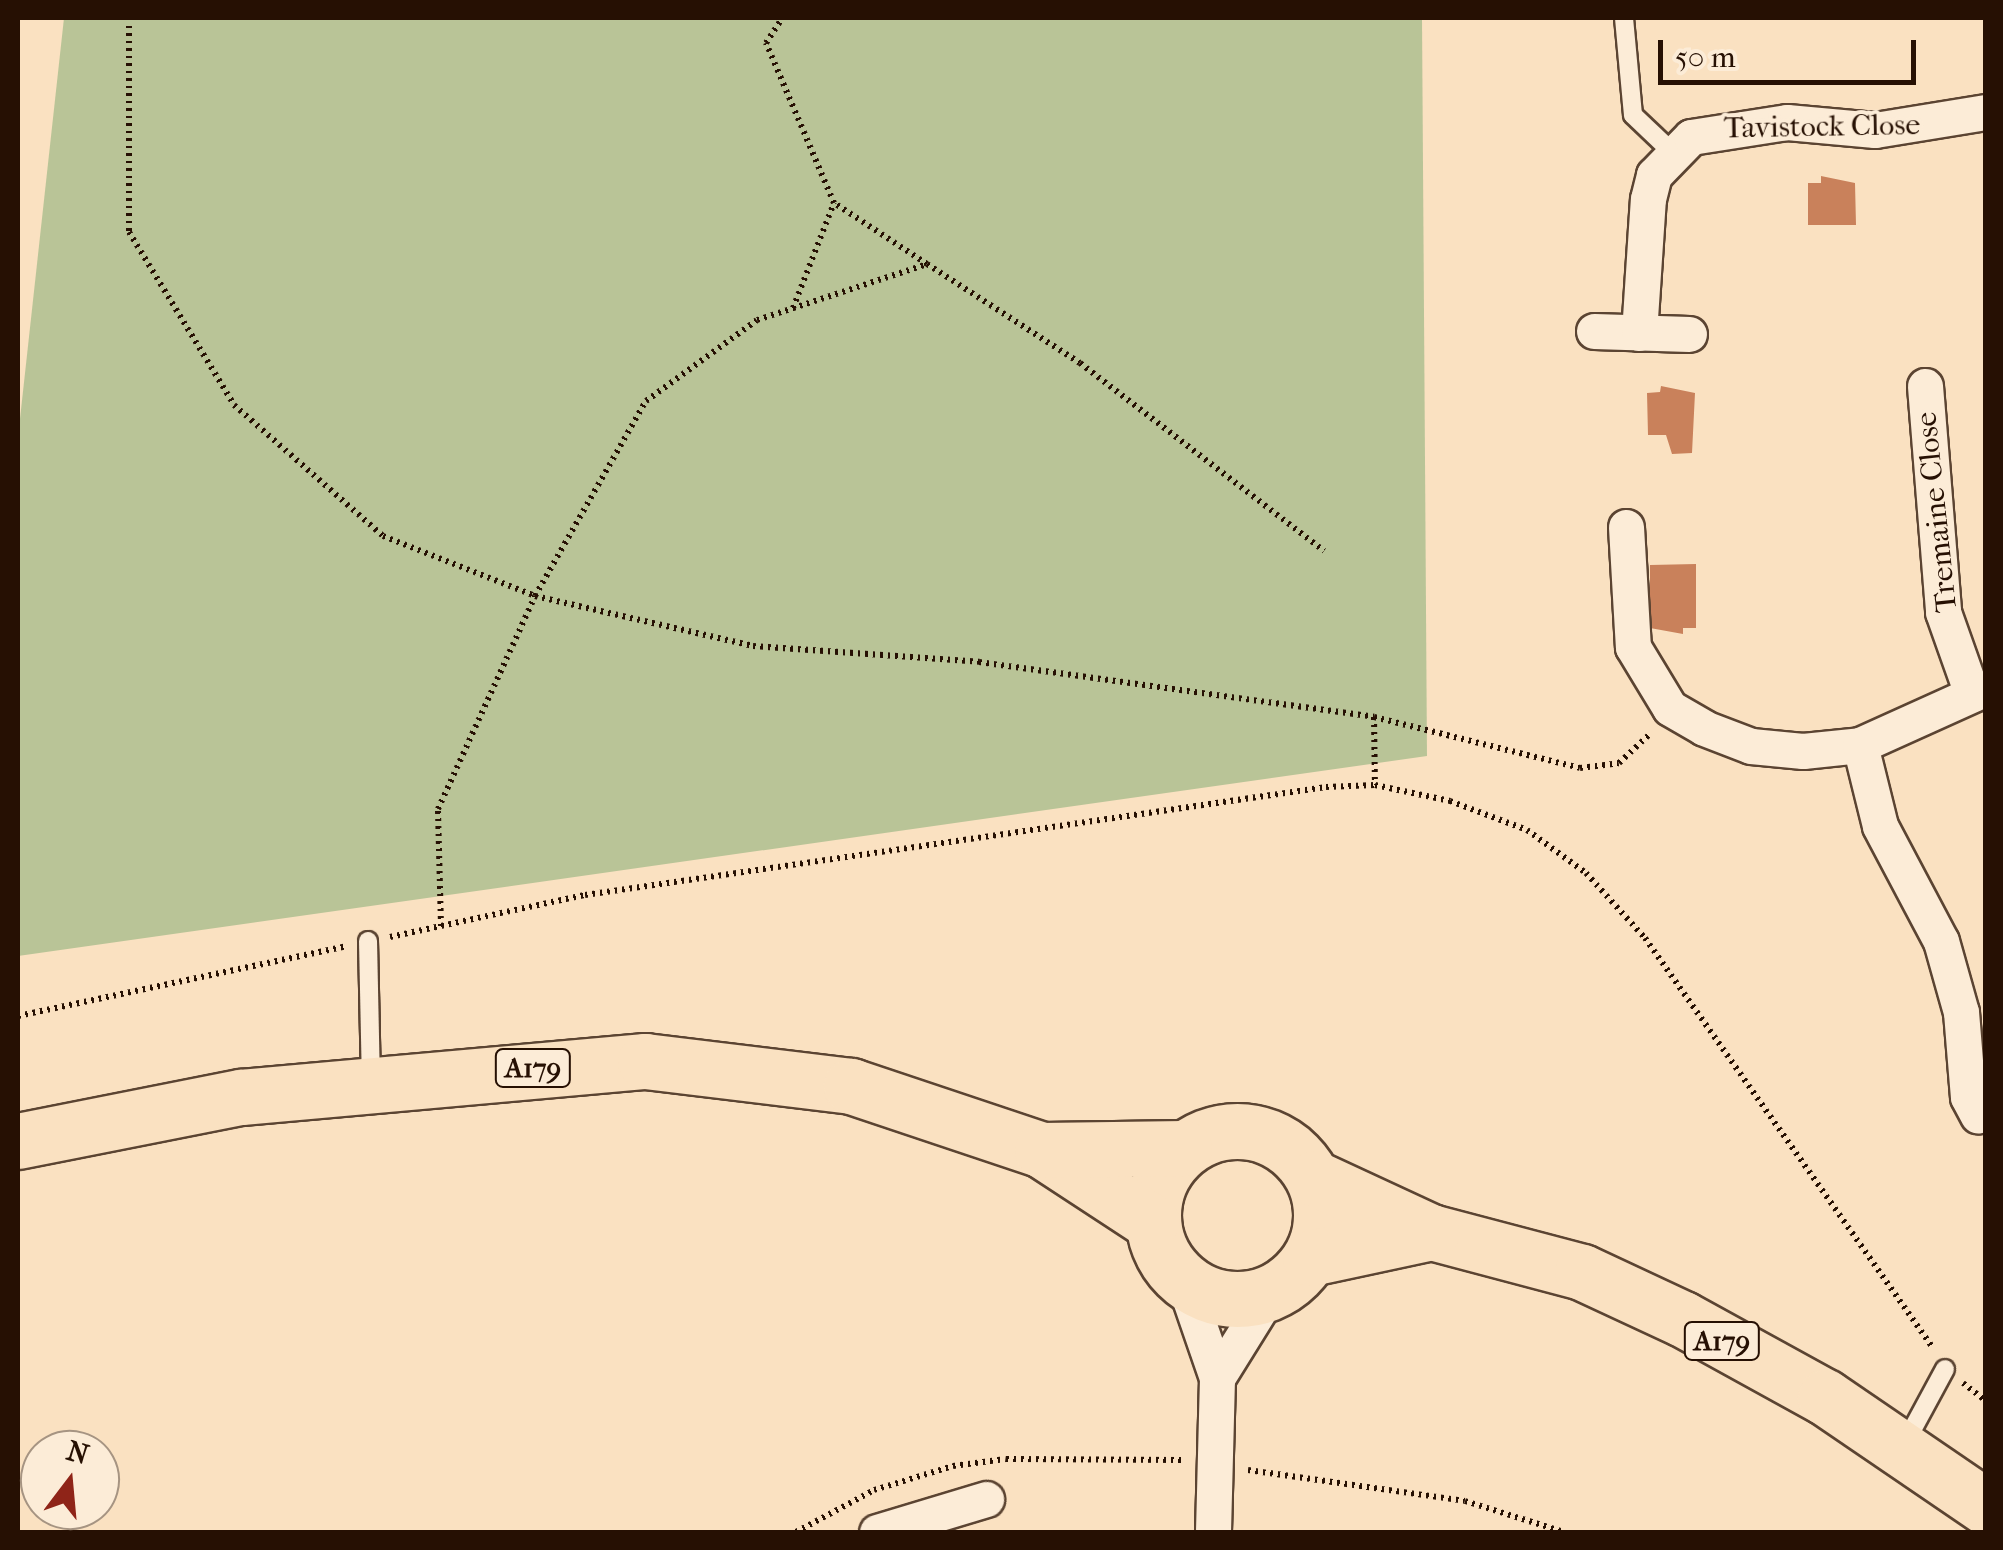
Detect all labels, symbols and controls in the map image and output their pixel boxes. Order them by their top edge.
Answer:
scale bar [1663,20,1920,82]
text: 50 m [1675,40,1736,75]
street label: Tavistock Close [1724,107,1920,147]
street label: Tremaine Close [1909,410,1965,614]
road number: A179 [493,1045,573,1091]
road number: A179 [1682,1318,1762,1364]
north arrow [20,1430,120,1530]
text: N [63,1434,93,1471]

